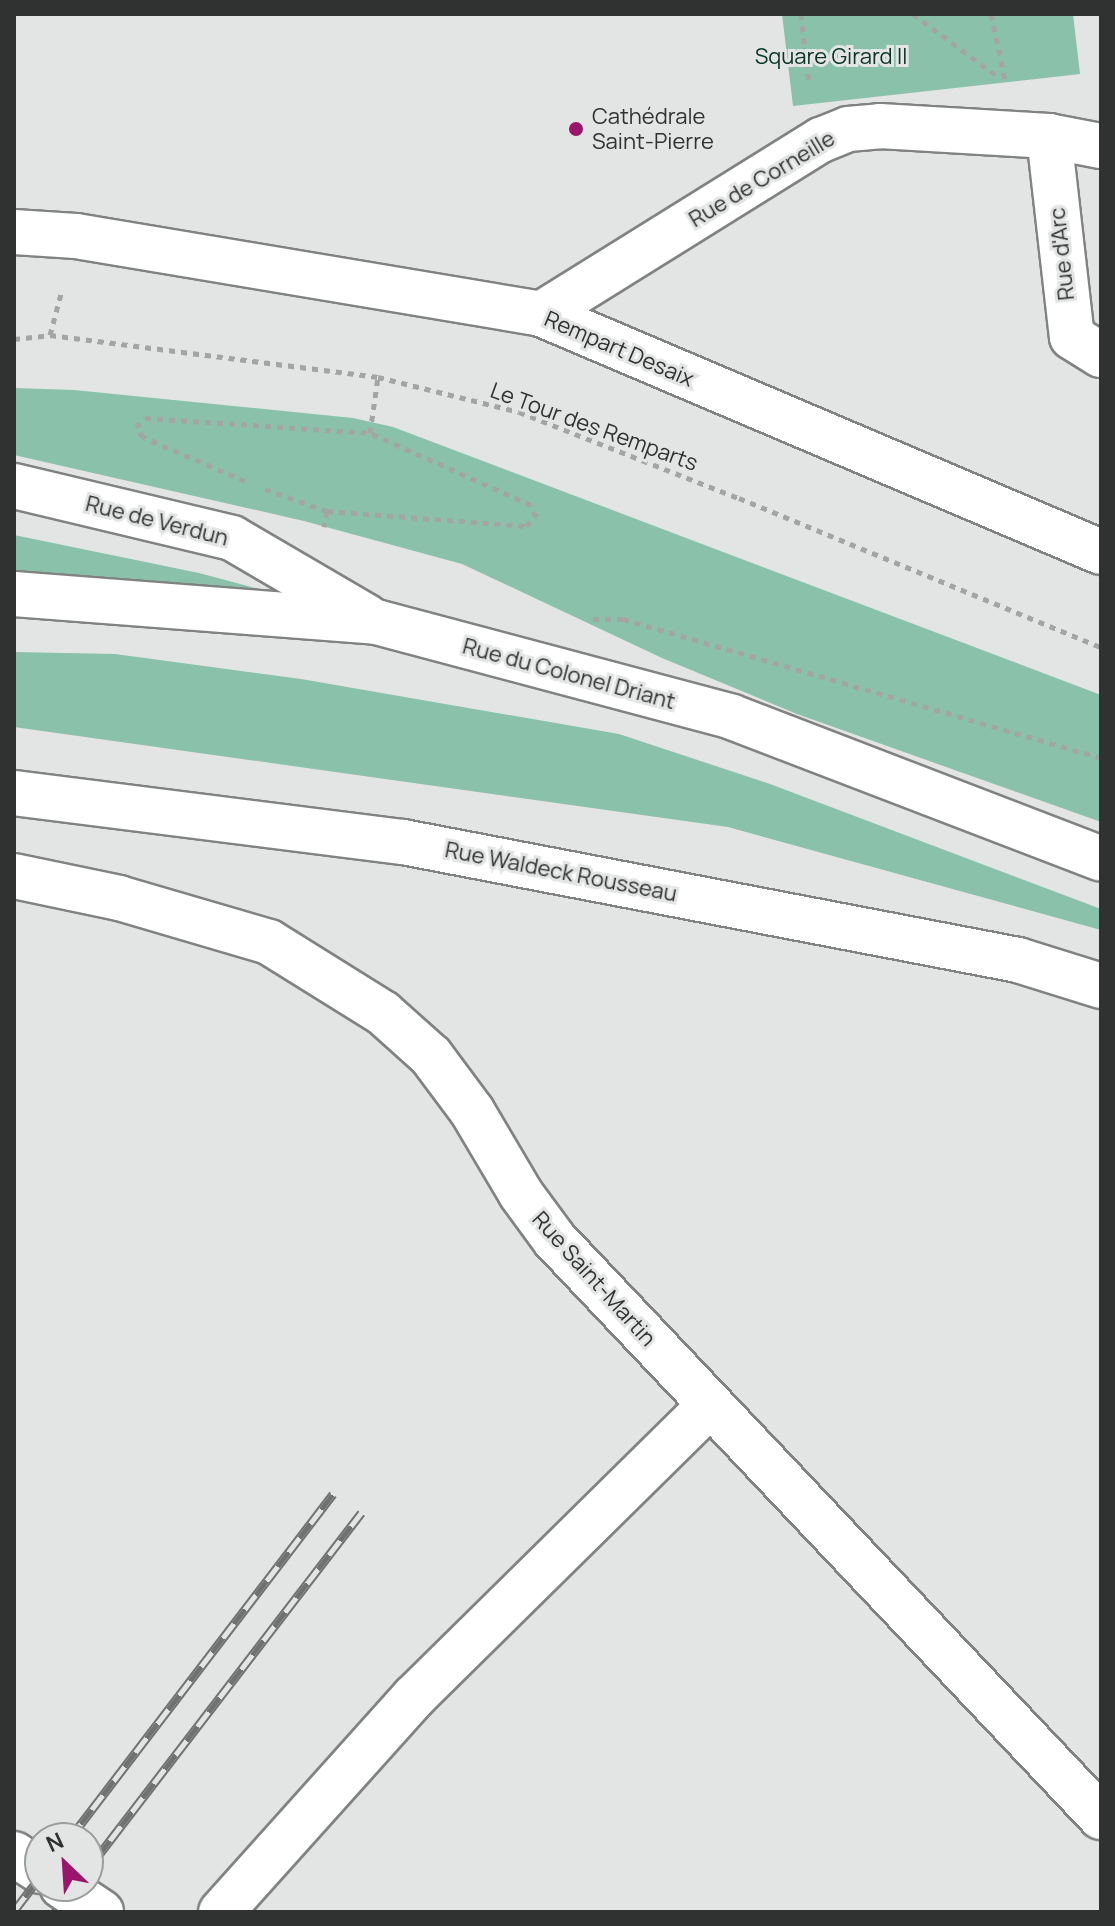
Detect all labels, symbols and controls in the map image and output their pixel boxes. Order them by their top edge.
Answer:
park label: Square Girard II [755,44,907,70]
place label: Cathédrale Saint-Pierre [592,103,714,154]
marker: Cathédrale Saint-Pierre [567,120,585,138]
street label: Rue de Corneille [684,125,840,233]
street label: Rue d'Arc [1044,206,1080,302]
street label: Rempart Desaix [540,306,698,392]
street label: Le Tour des Remparts [487,377,701,477]
street label: Rue de Verdun [83,491,231,551]
street label: Rue du Colonel Driant [460,633,678,715]
street label: Rue Waldeck Rousseau [443,837,679,907]
street label: Rue Saint-Martin [527,1206,661,1352]
north arrow [24,1822,104,1902]
text: N [41,1825,68,1859]

